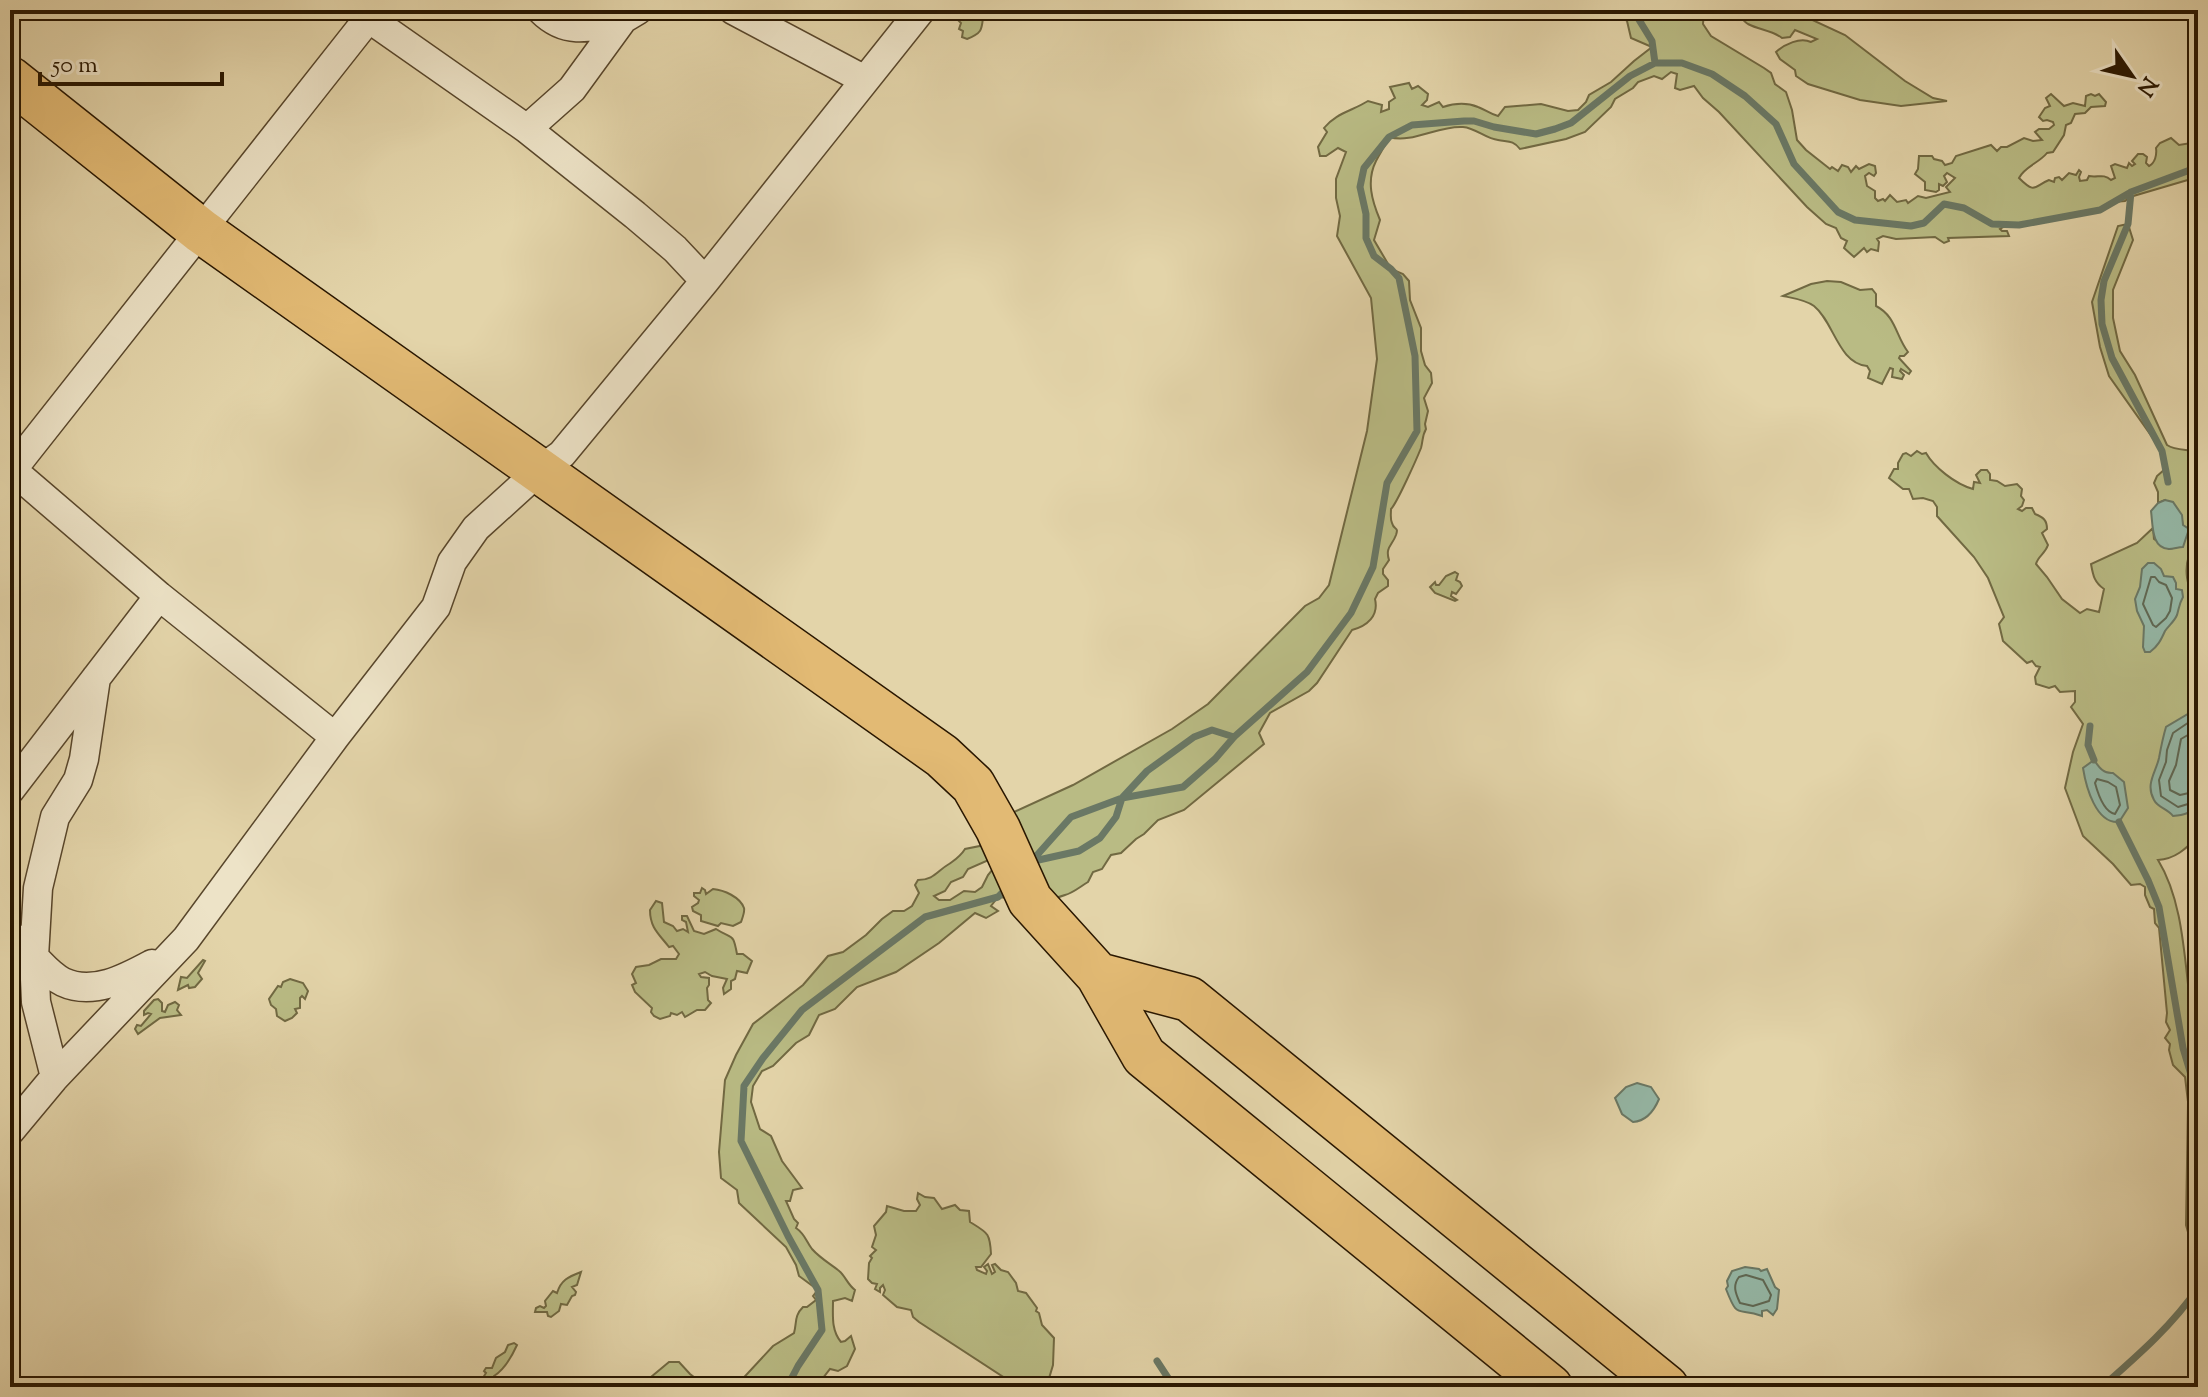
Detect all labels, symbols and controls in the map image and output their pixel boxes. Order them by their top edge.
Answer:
scale bar [40,36,222,86]
north arrow [2092,36,2172,116]
text: 50 m [50,49,98,83]
text: N [2128,69,2164,102]

